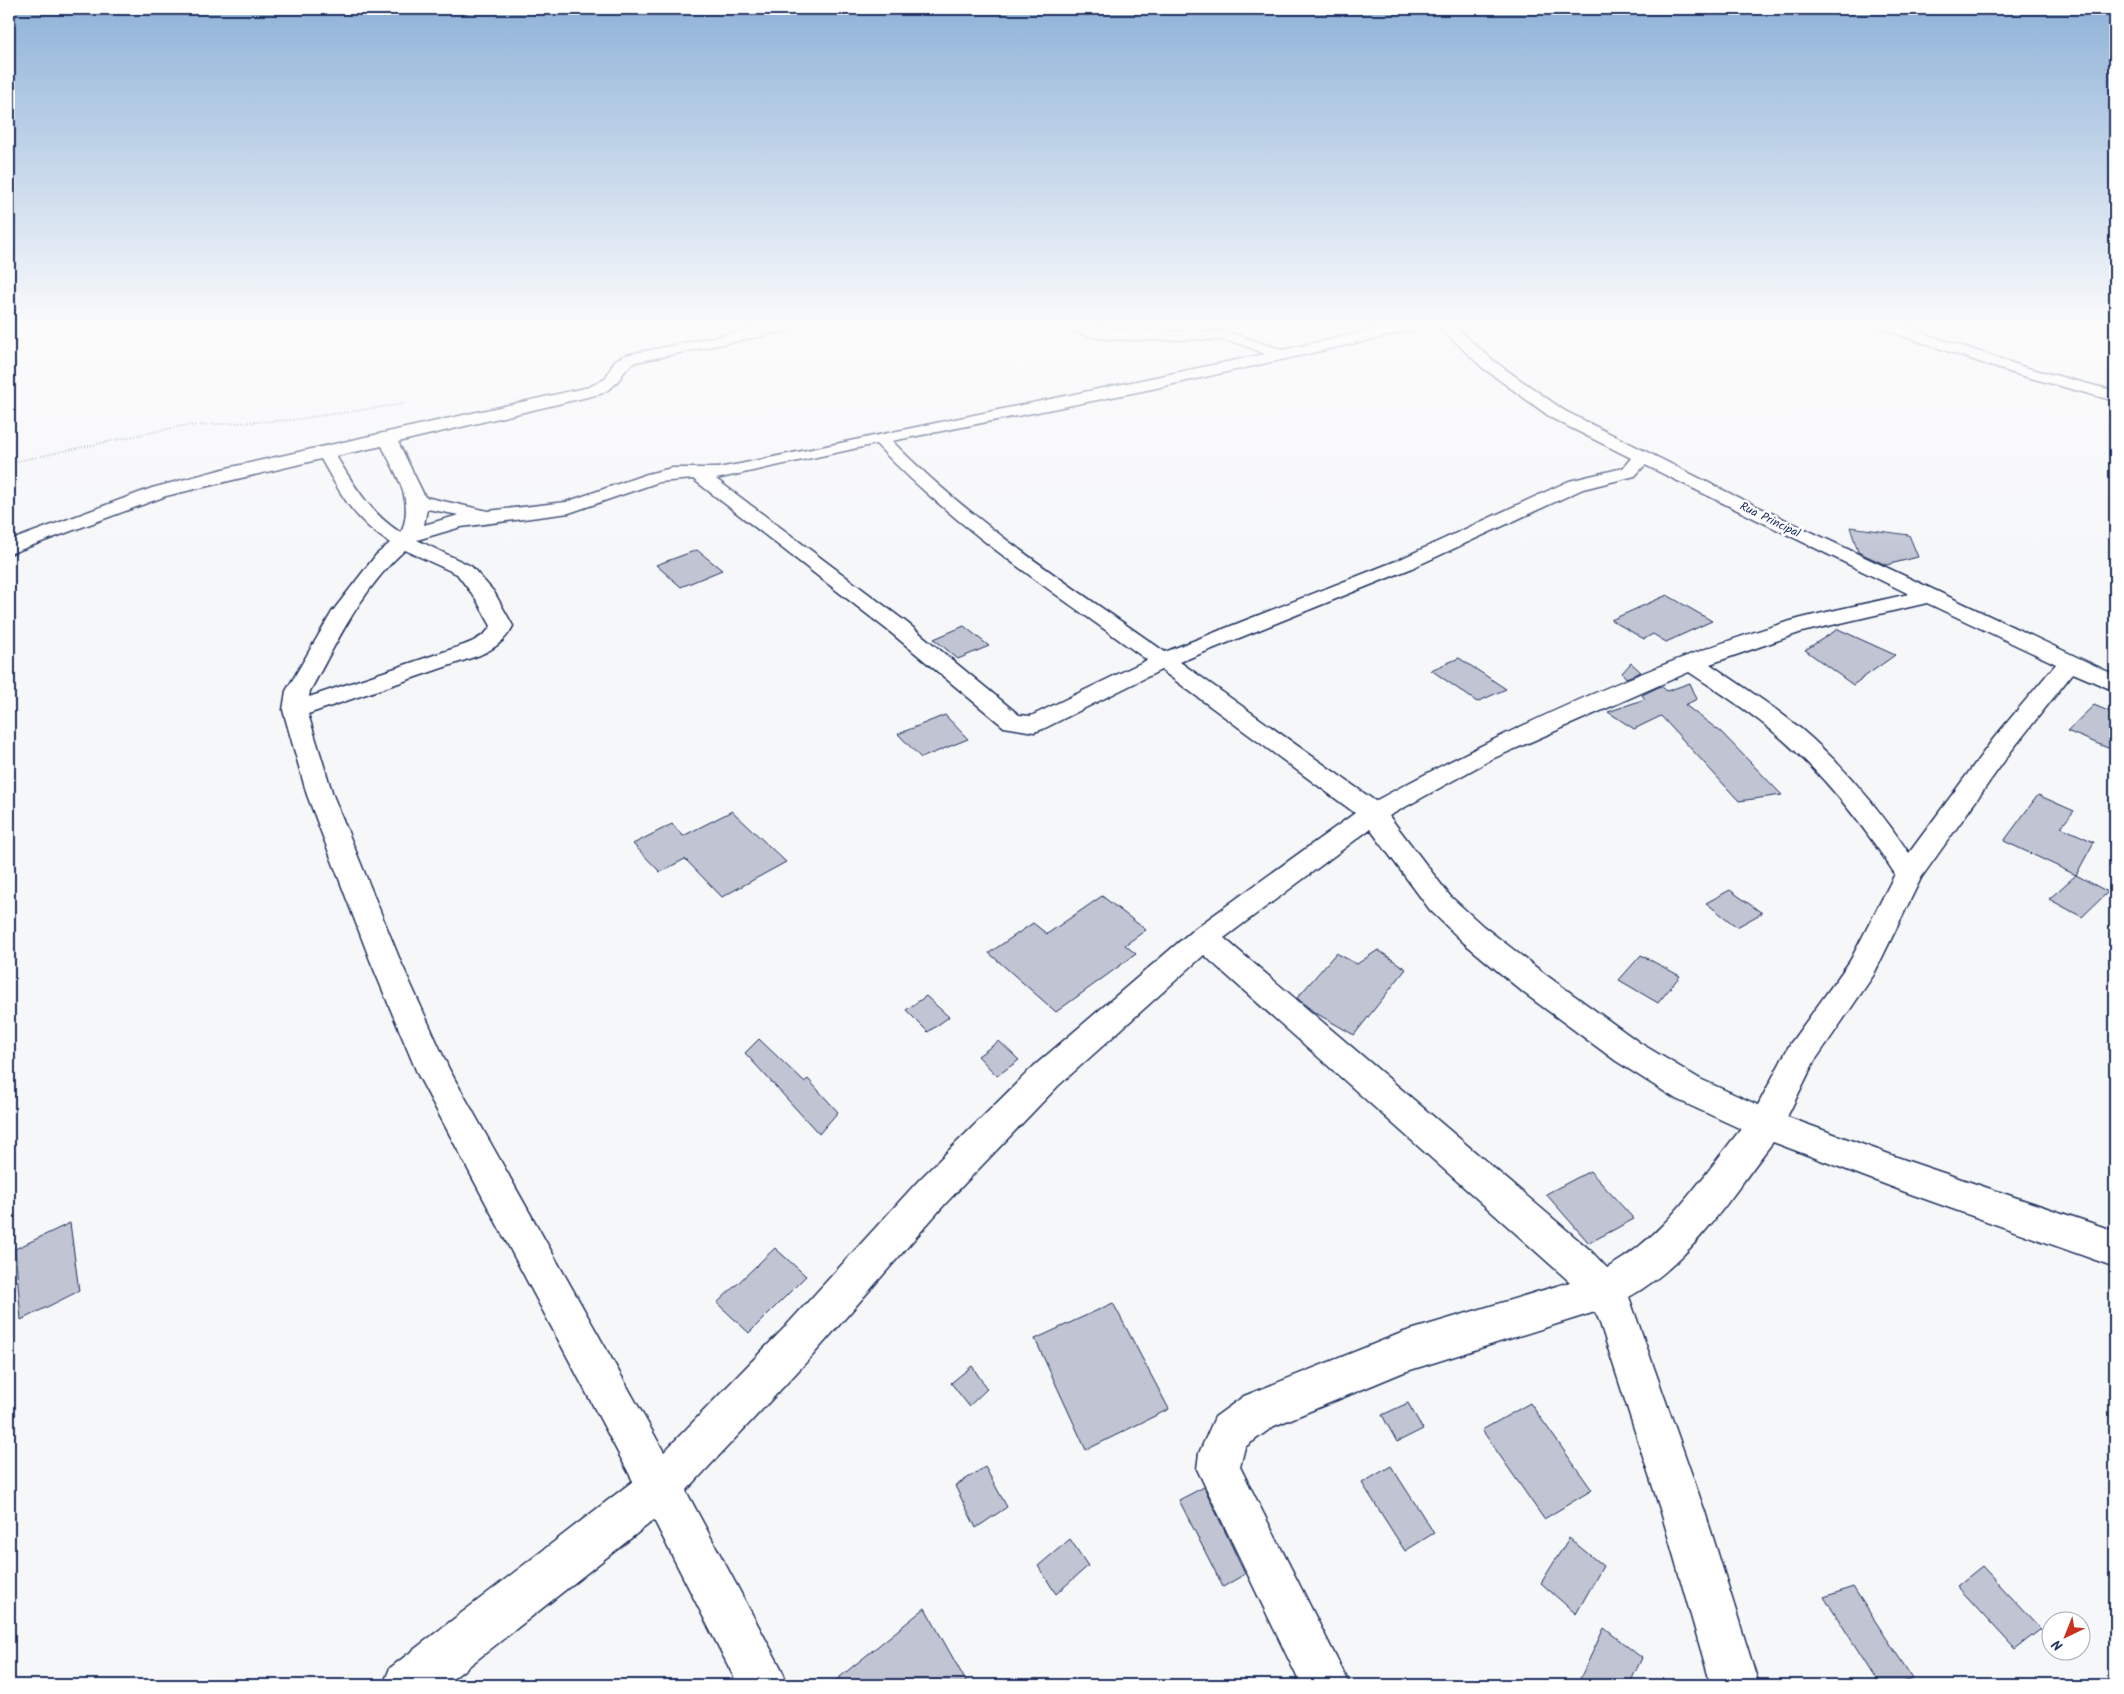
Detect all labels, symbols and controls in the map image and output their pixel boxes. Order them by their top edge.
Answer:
street label: Rua Principal [1736,497,1804,543]
north arrow [2042,1612,2092,1662]
text: N [2047,1634,2069,1656]

